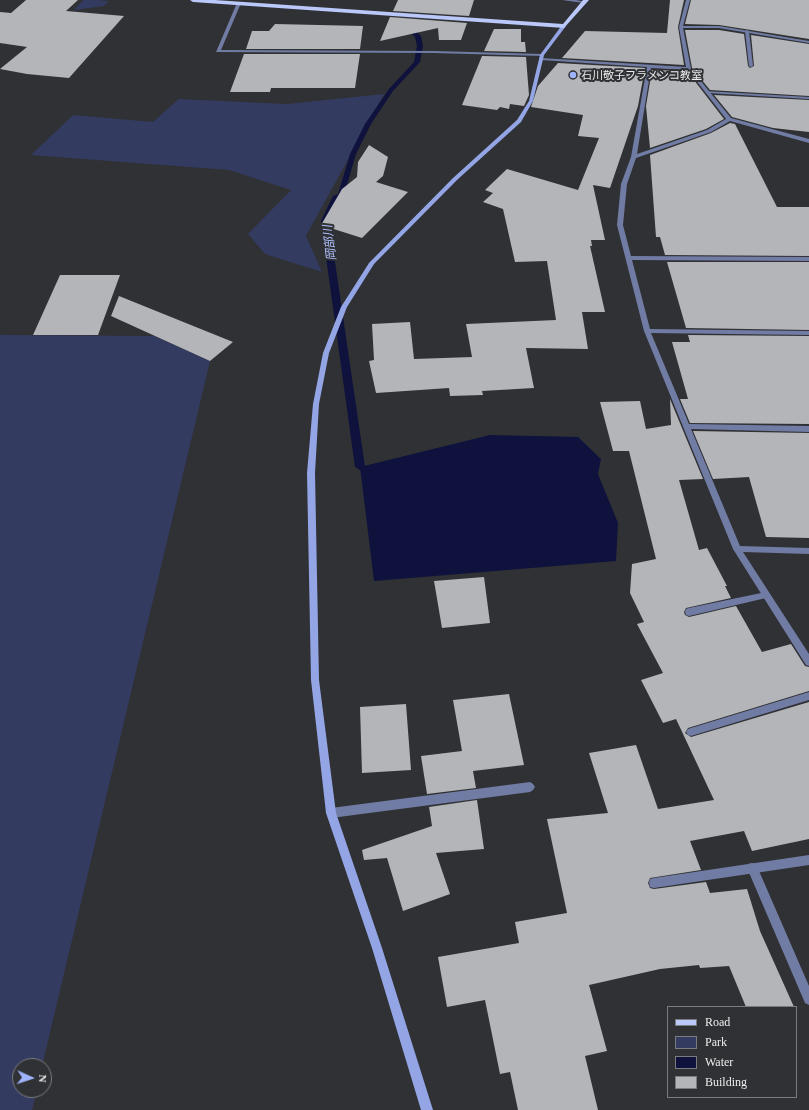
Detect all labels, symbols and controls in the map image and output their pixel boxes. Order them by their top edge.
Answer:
place label: 石川敬子フラメンコ教室 [581,68,702,82]
marker: 石川敬子フラメンコ教室 [568,70,578,80]
water label: 岡部川 [320,224,338,262]
legend [667,1006,797,1098]
text: Road [705,1015,730,1029]
text: Park [705,1035,727,1049]
text: Water [705,1055,733,1069]
north arrow [12,1058,52,1098]
text: N [37,1074,49,1083]
text: Building [705,1075,747,1089]

